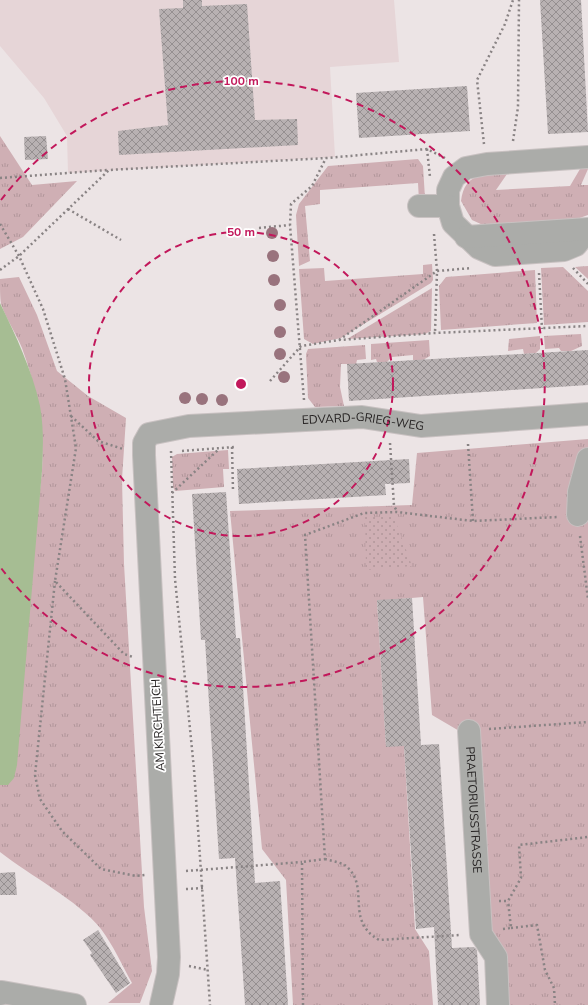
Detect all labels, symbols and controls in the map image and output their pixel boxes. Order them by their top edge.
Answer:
text: 100 m [223,73,259,89]
text: 50 m [227,224,255,240]
centre of rings [234,377,248,391]
street label: EDVARD-GRIEG-WEG [301,409,425,434]
street label: AM KIRCHTEICH [148,678,168,772]
street label: PRAETORIUSSTRASSE [462,746,485,874]

